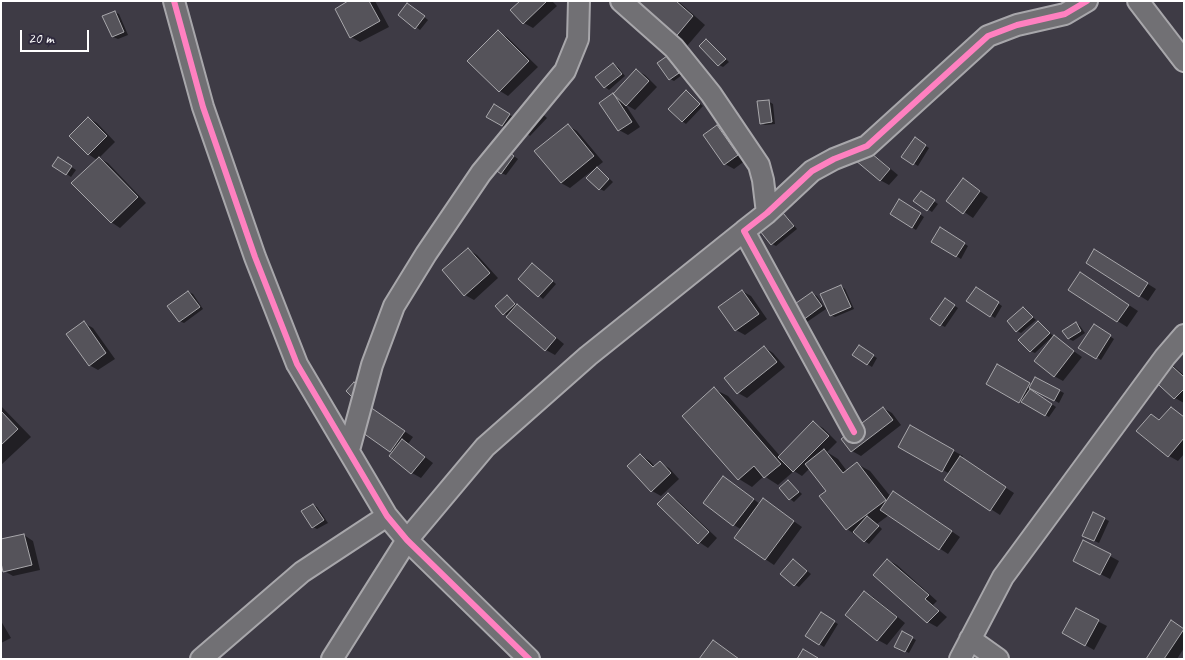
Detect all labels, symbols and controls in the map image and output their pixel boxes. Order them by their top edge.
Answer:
scale bar [22,20,91,52]
text: 20 m [28,29,54,48]

